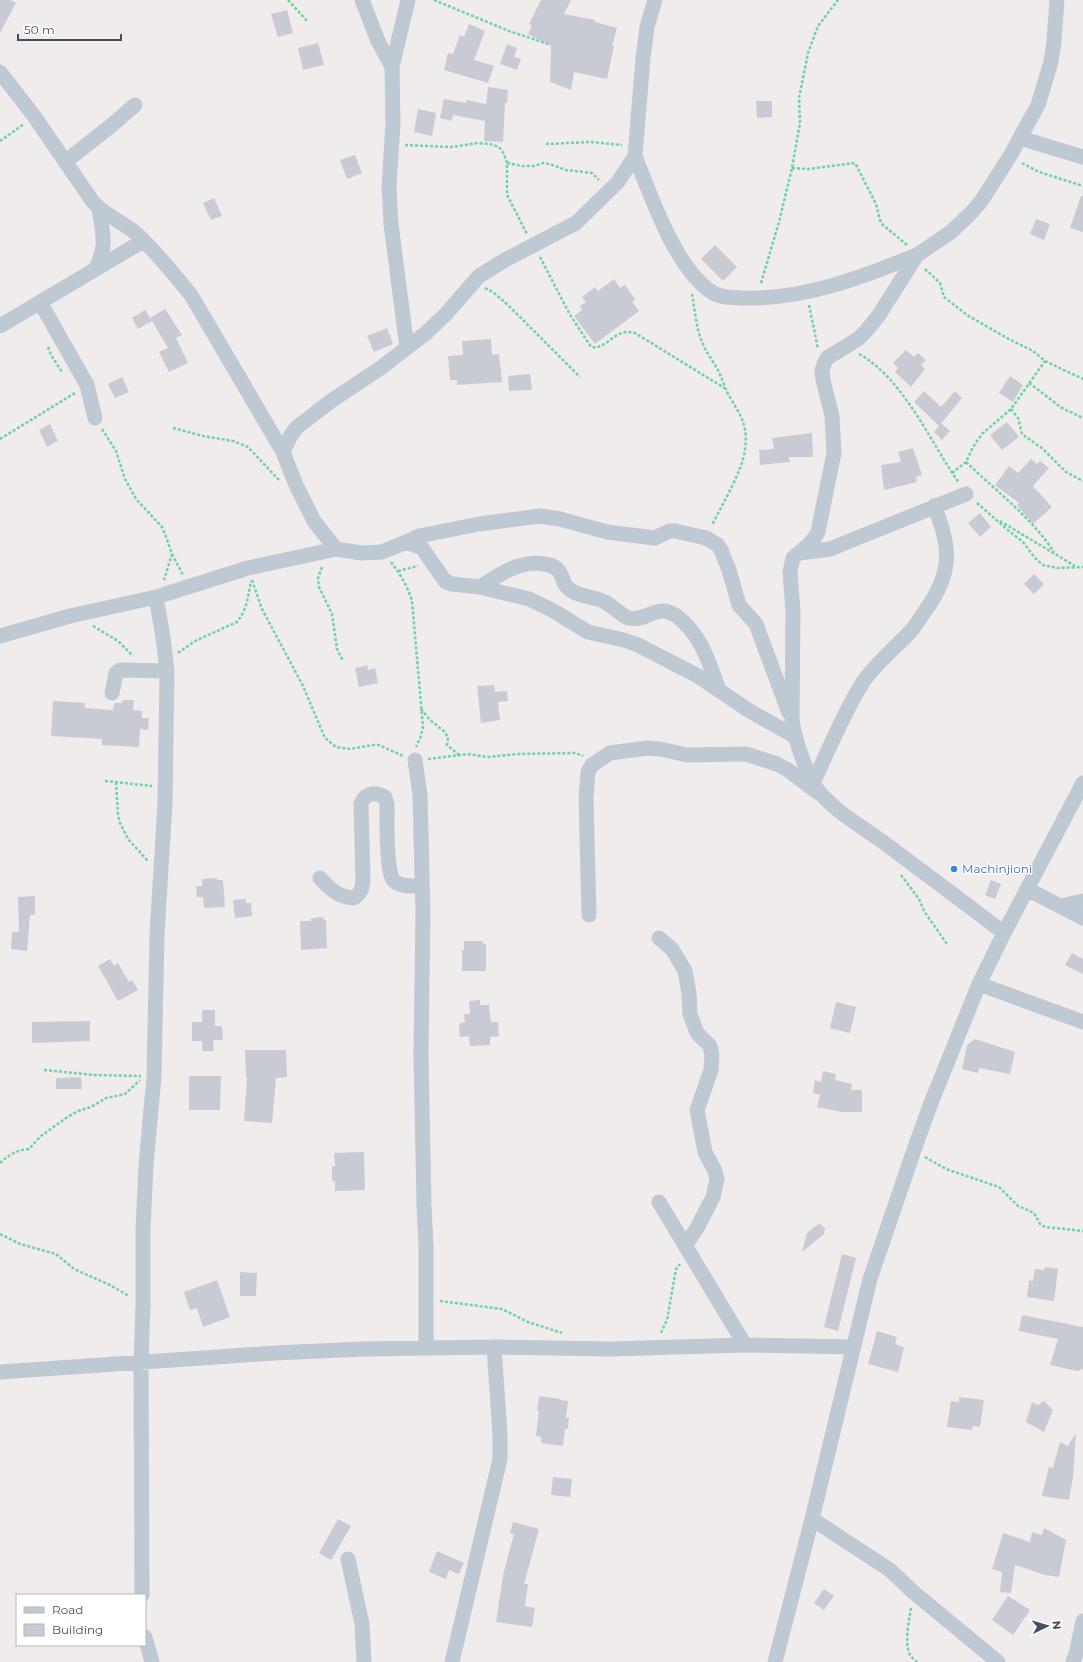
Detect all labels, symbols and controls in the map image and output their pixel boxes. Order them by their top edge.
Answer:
scale bar [18,16,121,42]
text: 50 m [24,22,55,37]
place label: Machinjioni [962,861,1032,876]
marker: Machinjioni [949,864,959,874]
legend [16,1594,146,1646]
text: Road [52,1602,83,1617]
north arrow [1027,1606,1067,1646]
text: N [1050,1620,1064,1630]
text: Building [52,1622,103,1637]

